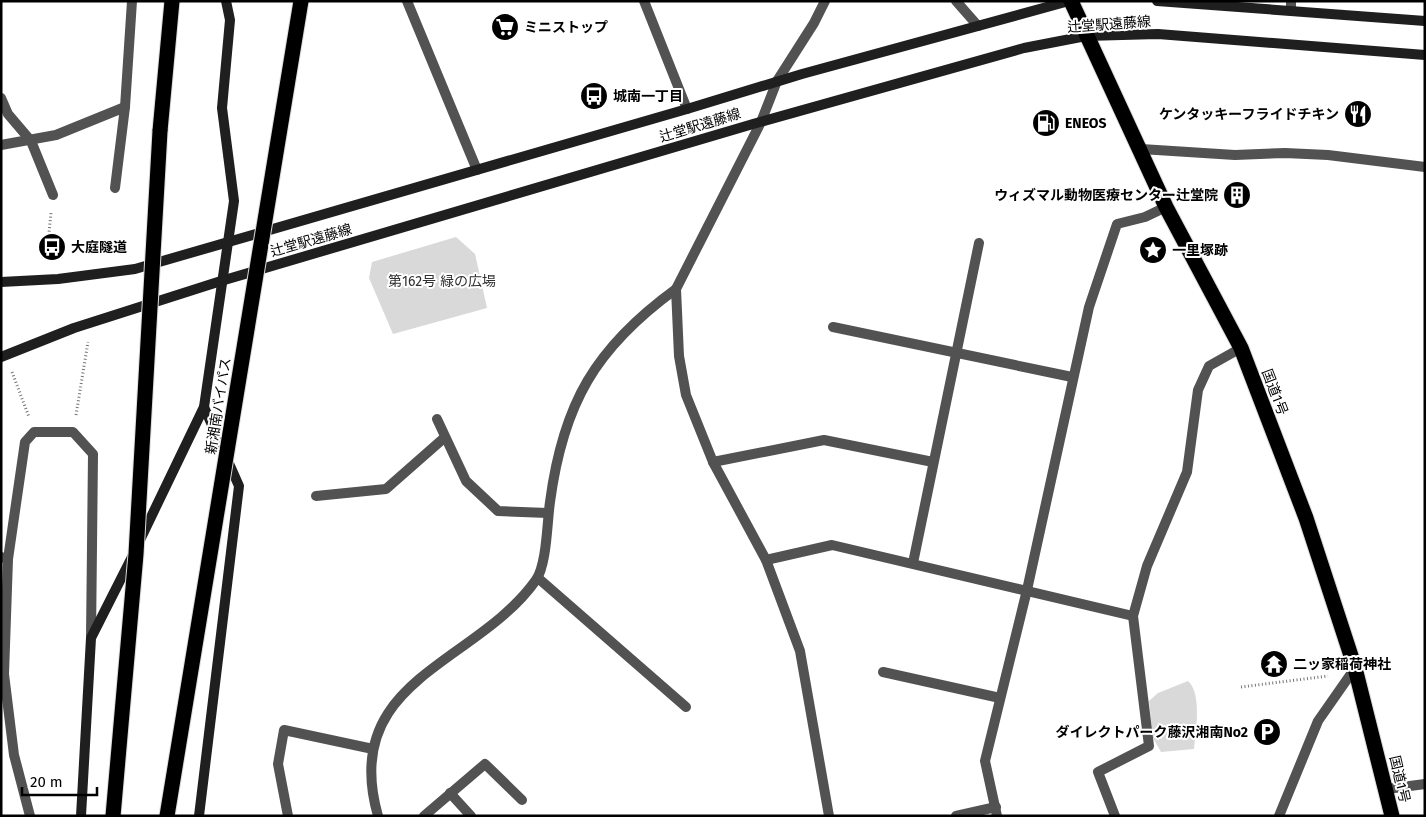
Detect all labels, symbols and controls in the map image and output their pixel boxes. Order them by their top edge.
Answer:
supermarket icon: ミニストップ [490,12,520,42]
street label: 辻堂駅遠藤線 [1067,13,1152,36]
place label: ミニストップ [524,19,608,36]
bus stop icon: 城南一丁目 [579,81,609,111]
place label: 城南一丁目 [613,88,683,105]
restaurant icon: ケンタッキーフライドチキン [1343,99,1373,129]
street label: 辻堂駅遠藤線 [657,105,743,146]
place label: ケンタッキーフライドチキン [1159,106,1339,123]
fuel station icon: ENEOS [1031,108,1061,138]
place label: ENEOS [1065,115,1107,132]
building icon: ウィズマル動物医療センター辻堂院 [1222,180,1252,210]
place label: ウィズマル動物医療センター辻堂院 [994,187,1218,204]
street label: 辻堂駅遠藤線 [268,221,354,260]
bus stop icon: 大庭隧道 [37,232,67,262]
place icon: 一里塚跡 [1138,235,1168,265]
place label: 大庭隧道 [71,239,127,256]
place label: 一里塚跡 [1172,242,1228,259]
park label: 第162号 緑の広場 [388,273,496,290]
street label: 新湘南バイパス [202,356,235,456]
street label: 国道1号 [1258,367,1291,418]
temple icon: 二ッ家稲荷神社 [1259,649,1289,679]
place label: 二ッ家稲荷神社 [1293,656,1391,673]
parking icon: ダイレクトパーク藤沢湘南No2 [1252,717,1282,747]
place label: ダイレクトパーク藤沢湘南No2 [1056,724,1248,741]
street label: 国道1号 [1386,754,1413,804]
scale bar [22,764,98,796]
text: 20 m [30,773,63,791]

